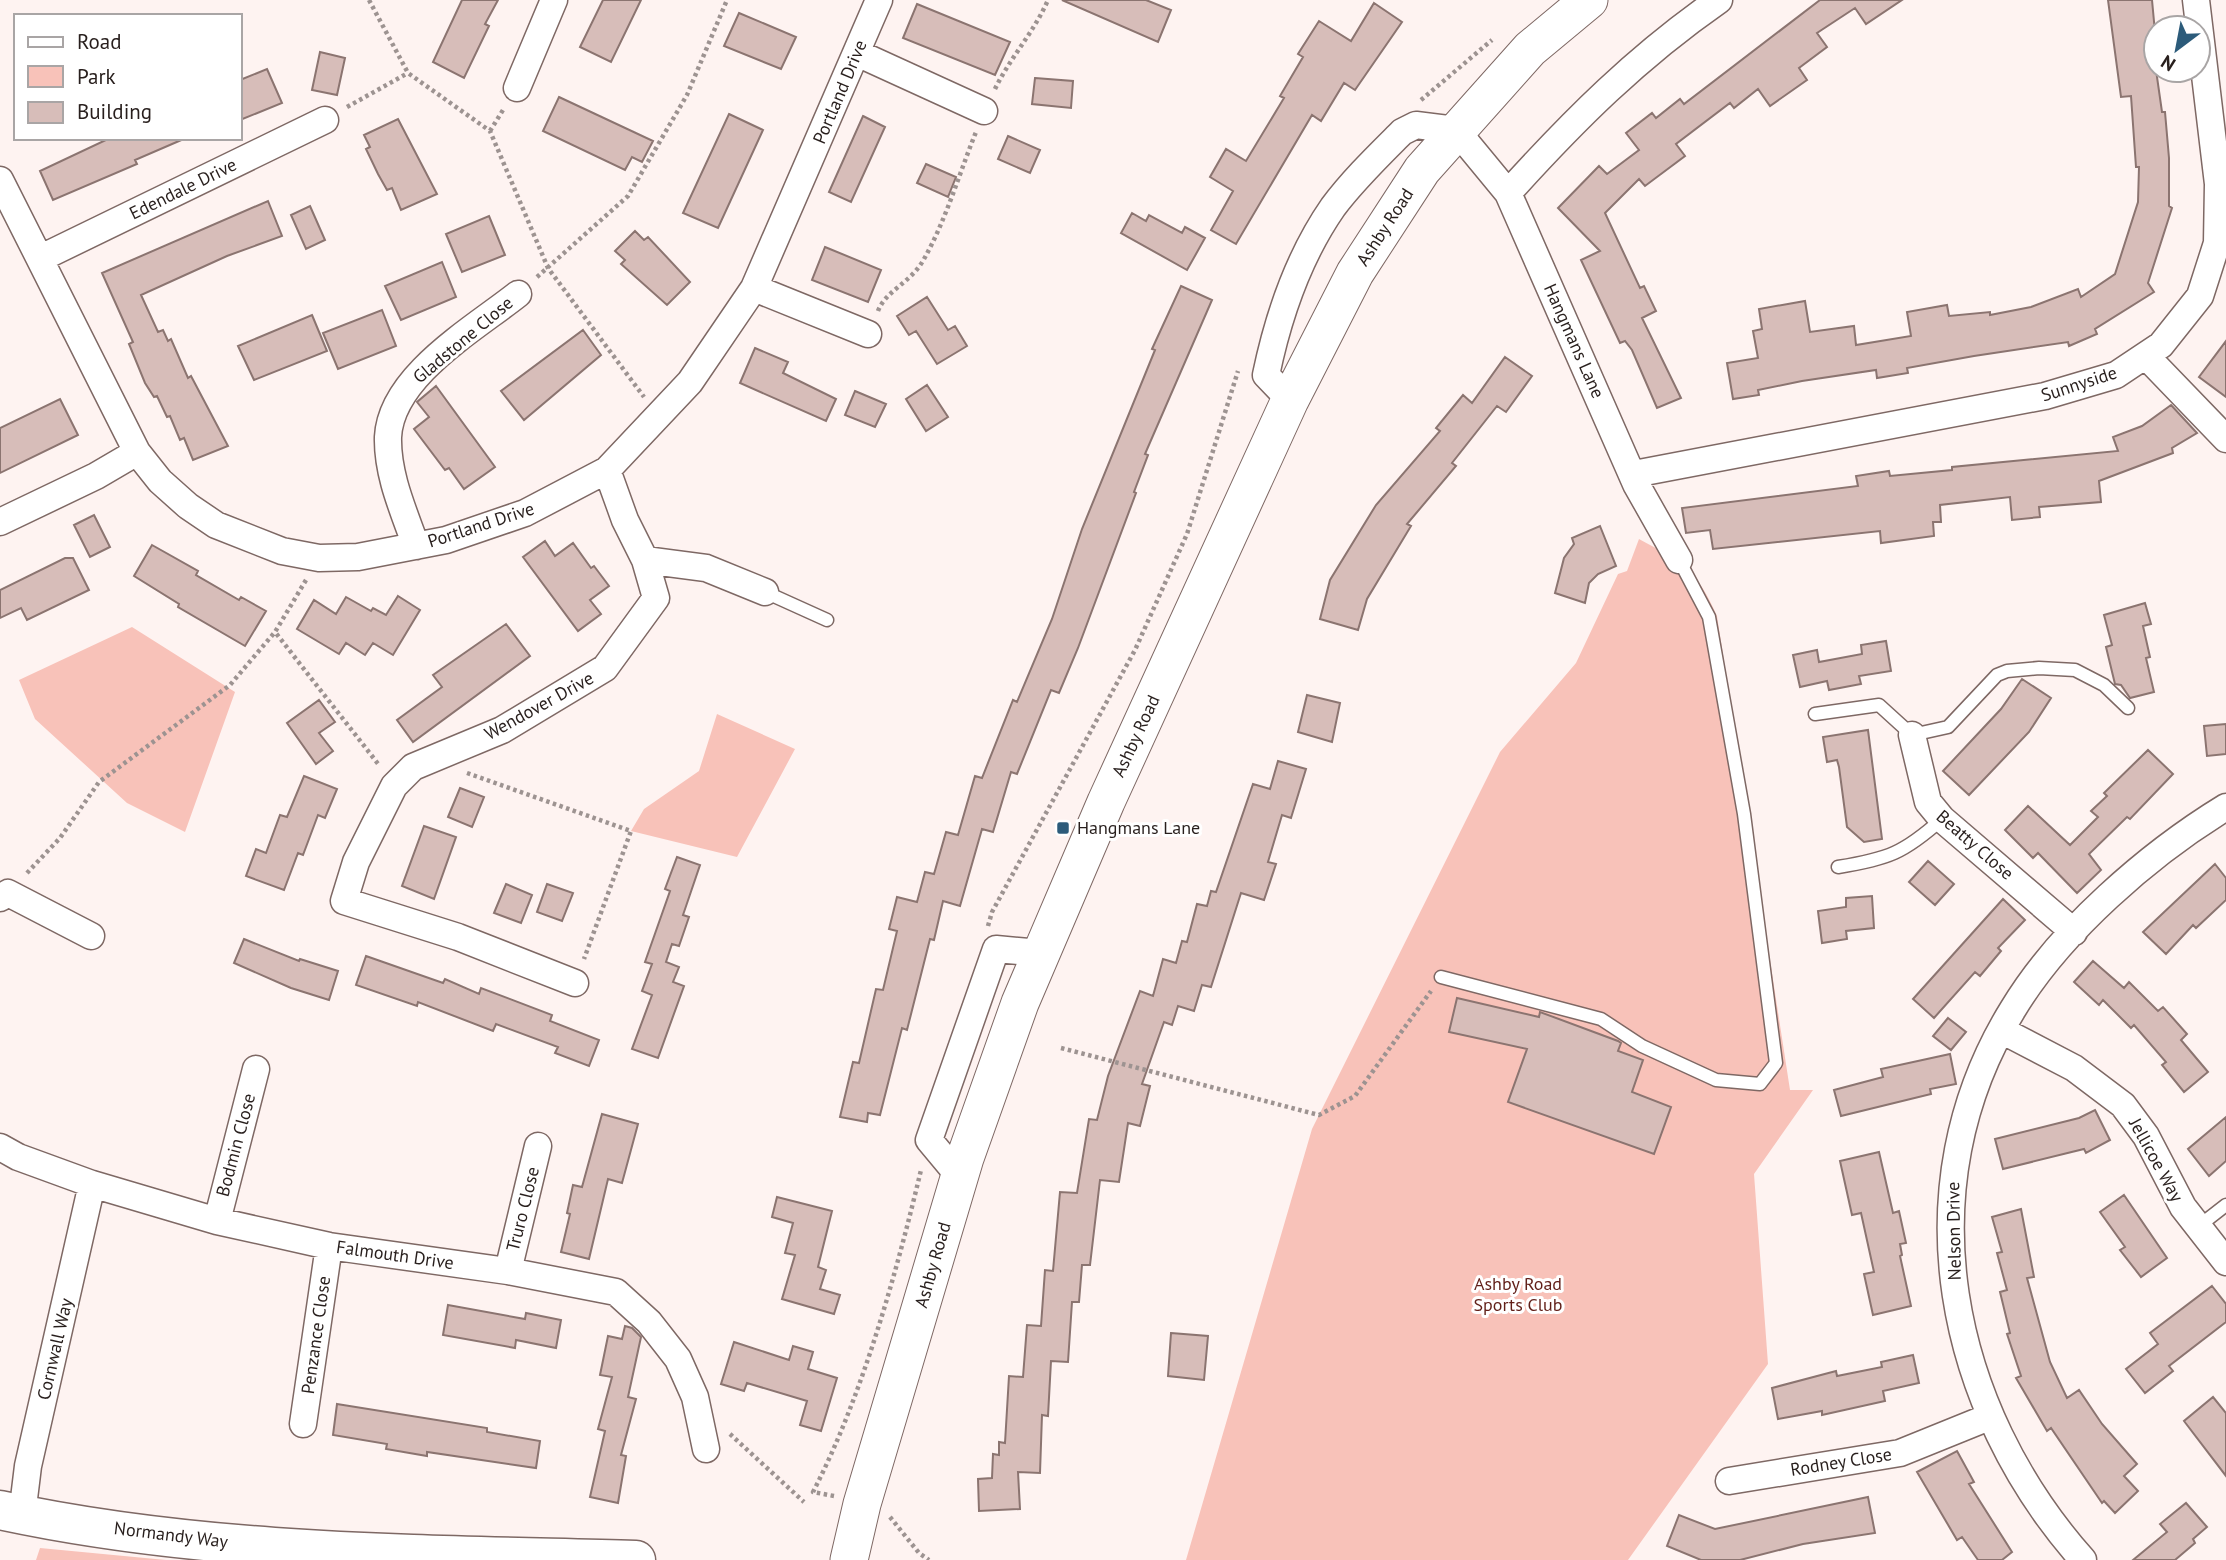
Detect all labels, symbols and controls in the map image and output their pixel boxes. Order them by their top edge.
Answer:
legend [14,14,242,140]
north arrow [2142,14,2212,84]
text: Road [77,28,121,55]
street label: Portland Drive [807,36,872,147]
text: N [2156,50,2180,77]
text: Park [77,63,116,90]
text: Building [77,98,152,125]
street label: Edendale Drive [125,153,240,224]
street label: Ashby Road [1351,184,1418,270]
street label: Hangmans Lane [1539,280,1610,402]
street label: Gladstone Close [408,291,517,388]
street label: Sunnyside [2038,360,2120,407]
street label: Portland Drive [425,496,537,553]
street label: Wendover Drive [480,666,597,745]
street label: Ashby Road [1107,691,1165,781]
street label: Beatty Close [1932,805,2019,885]
place label: Hangmans Lane [1077,816,1200,839]
marker: Hangmans Lane [1055,820,1071,836]
street label: Bodmin Close [211,1091,260,1199]
street label: Jellicoe Way [2124,1113,2189,1206]
street label: Truro Close [501,1164,544,1254]
street label: Nelson Drive [1941,1181,1966,1281]
street label: Ashby Road [909,1219,956,1310]
street label: Falmouth Drive [335,1235,455,1274]
park label: Ashby Road Sports Club [1473,1272,1563,1316]
street label: Penzance Close [296,1275,335,1395]
street label: Cornwall Way [32,1295,78,1402]
street label: Rodney Close [1789,1442,1893,1481]
street label: Normandy Way [113,1516,230,1553]

